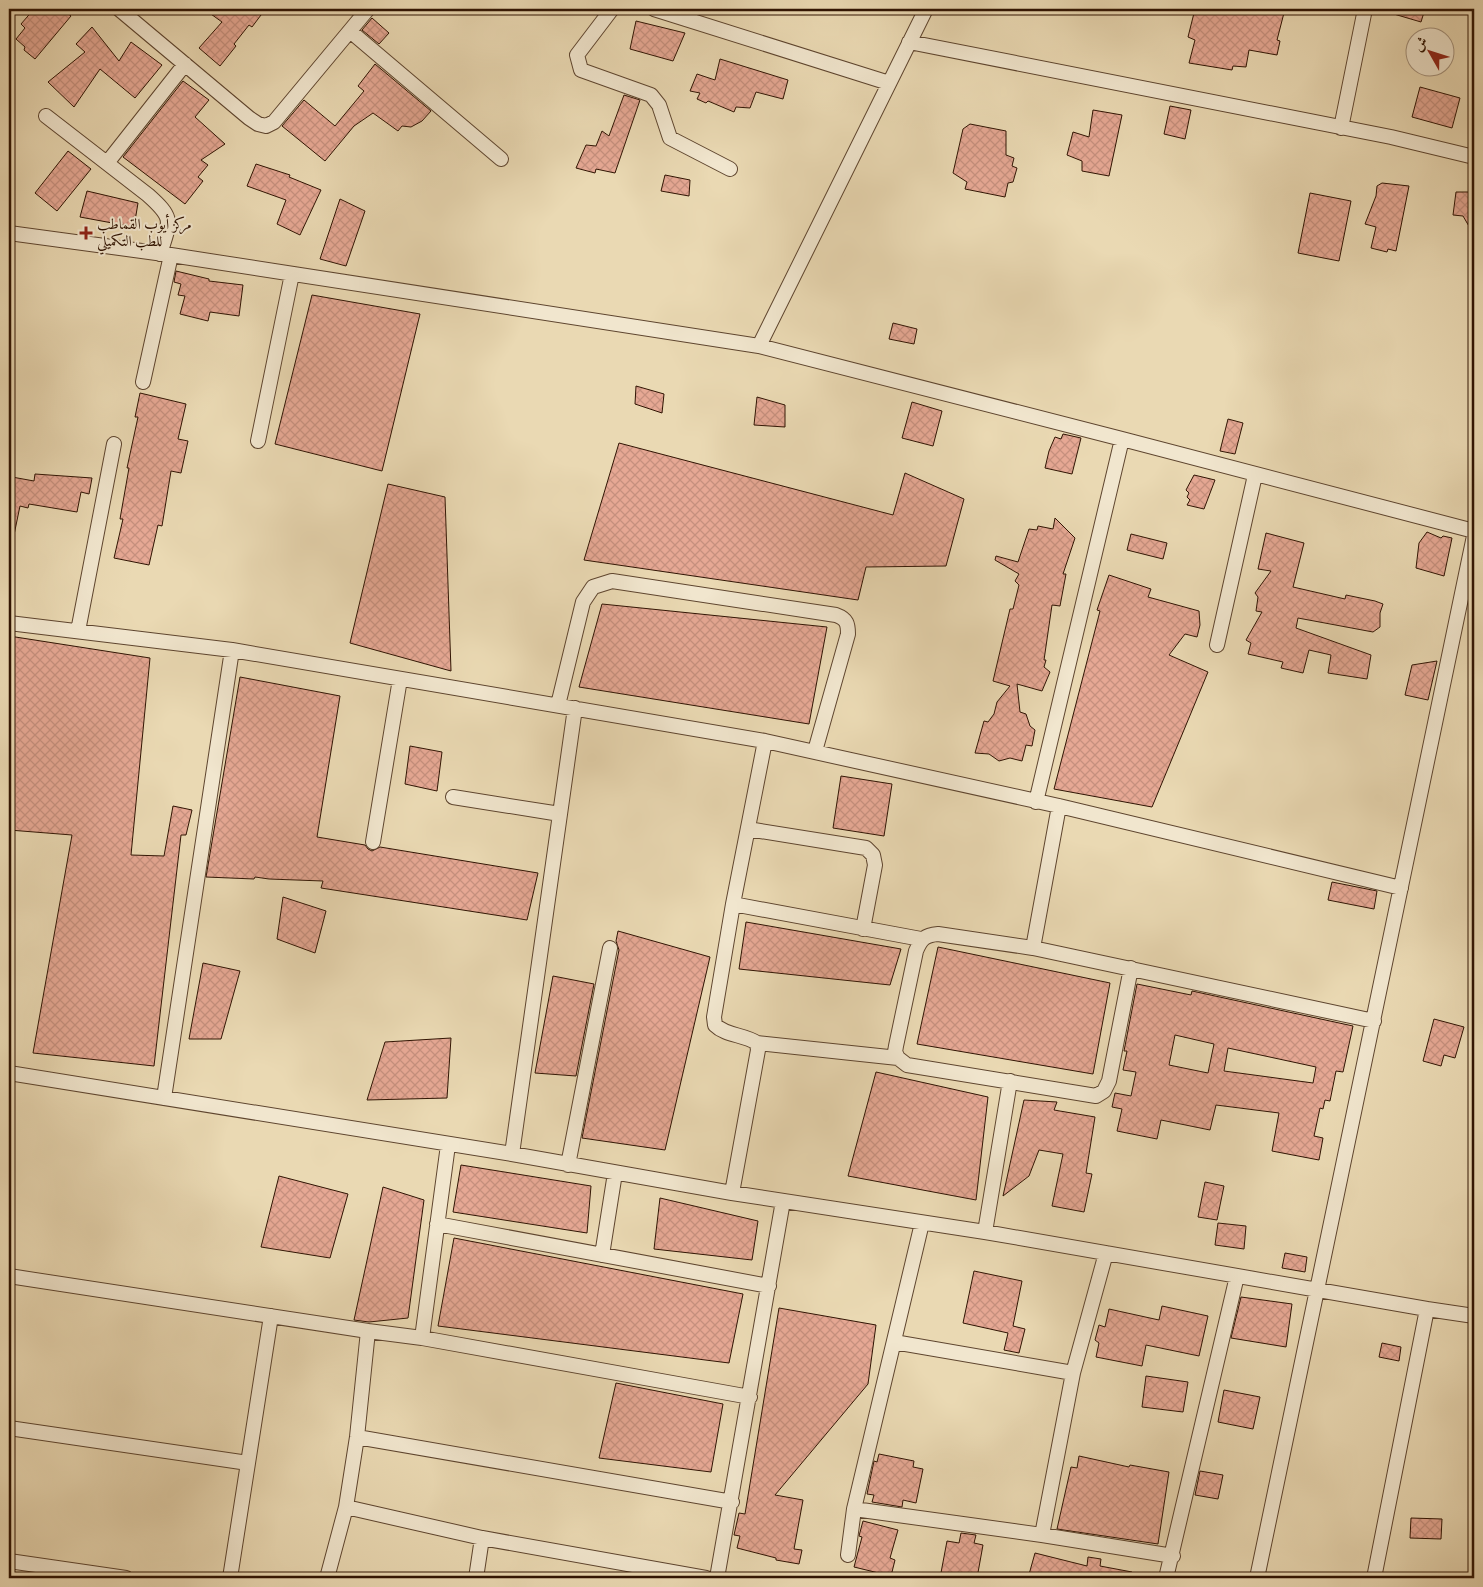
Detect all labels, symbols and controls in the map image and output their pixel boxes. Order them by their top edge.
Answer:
north arrow [1406,28,1456,78]
text: ش [1409,33,1431,55]
place label: مركز أيوب القماطب للطب التكميلي [97,213,192,255]
marker: مركز أيوب القماطب للطب التكميلي [79,226,93,240]

